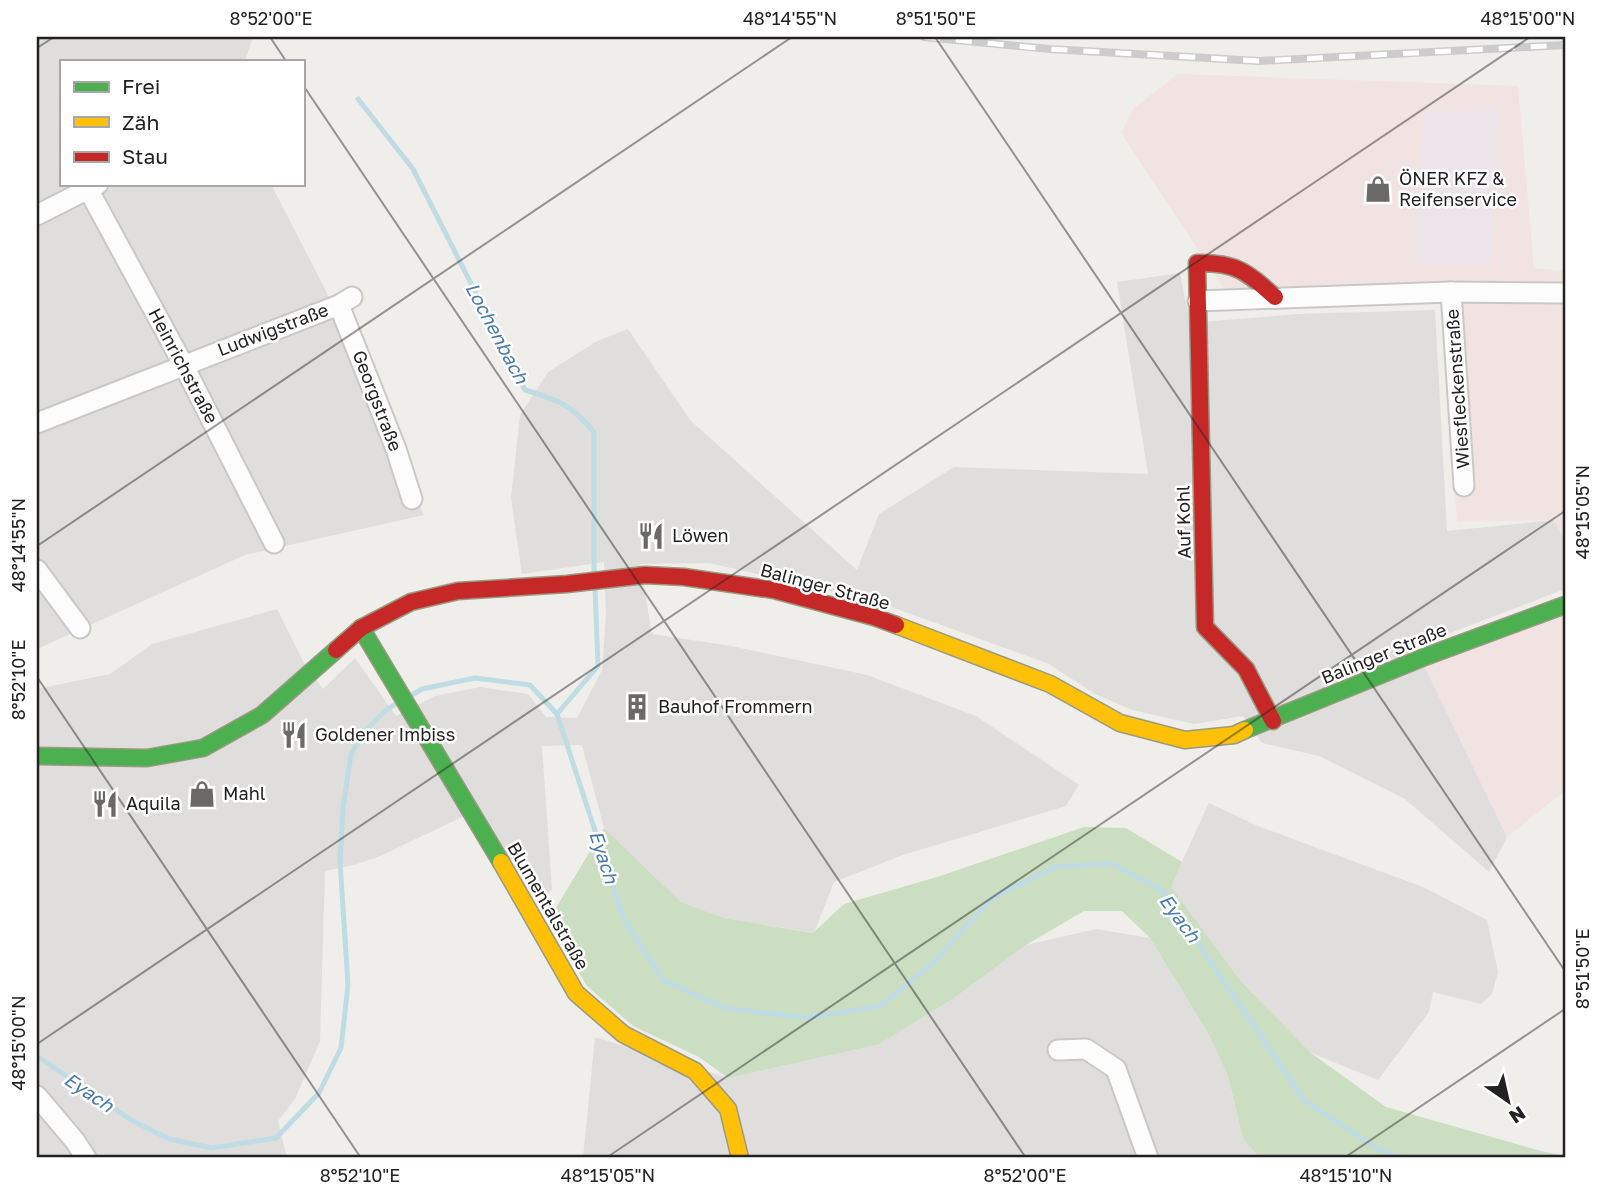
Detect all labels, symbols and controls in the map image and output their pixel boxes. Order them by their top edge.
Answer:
text: 8°52'00"E [229,7,313,29]
text: 48°14'55"N [743,7,837,29]
text: 8°51'50"E [896,7,976,29]
text: 48°15'00"N [1480,7,1576,29]
legend [60,60,304,186]
text: Frei [122,73,160,99]
text: Zäh [122,109,159,135]
text: Stau [122,143,168,169]
place label: ÖNER KFZ & Reifenservice [1399,167,1517,210]
shop icon: ÖNER KFZ & Reifenservice [1363,174,1393,204]
water label: Lochenbach [461,278,534,388]
street label: Ludwigstraße [214,298,331,360]
street label: Heinrichstraße [144,304,223,427]
street label: Wiesfleckenstraße [1440,308,1474,470]
street label: Georgstraße [349,347,407,454]
text: 48°15'05"N [1571,465,1593,559]
street label: Auf Kohl [1171,485,1195,559]
text: 48°14'55"N [7,498,29,592]
restaurant icon: Löwen [636,521,666,551]
place label: Löwen [672,524,729,546]
street label: Balinger Straße [758,558,892,614]
street label: Balinger Straße [1318,618,1449,688]
text: 8°52'10"E [7,640,29,720]
building icon: Bauhof Frommern [622,692,652,722]
place label: Bauhof Frommern [658,695,813,717]
restaurant icon: Goldener Imbiss [279,720,309,750]
place label: Goldener Imbiss [315,723,455,745]
shop icon: Mahl [187,779,217,809]
place label: Mahl [223,782,266,804]
restaurant icon: Aquila [90,789,120,819]
place label: Aquila [126,792,181,814]
water label: Eyach [585,827,624,887]
street label: Blumentalstraße [503,838,594,973]
water label: Eyach [1155,889,1206,947]
text: 8°51'50"E [1571,929,1593,1009]
text: 48°15'00"N [7,995,29,1091]
north arrow [1472,1066,1542,1136]
water label: Eyach [60,1067,119,1117]
text: N [1505,1102,1530,1129]
text: 8°52'10"E [320,1164,400,1186]
text: 48°15'05"N [561,1164,655,1186]
text: 8°52'00"E [983,1164,1067,1186]
text: 48°15'10"N [1300,1164,1392,1186]

